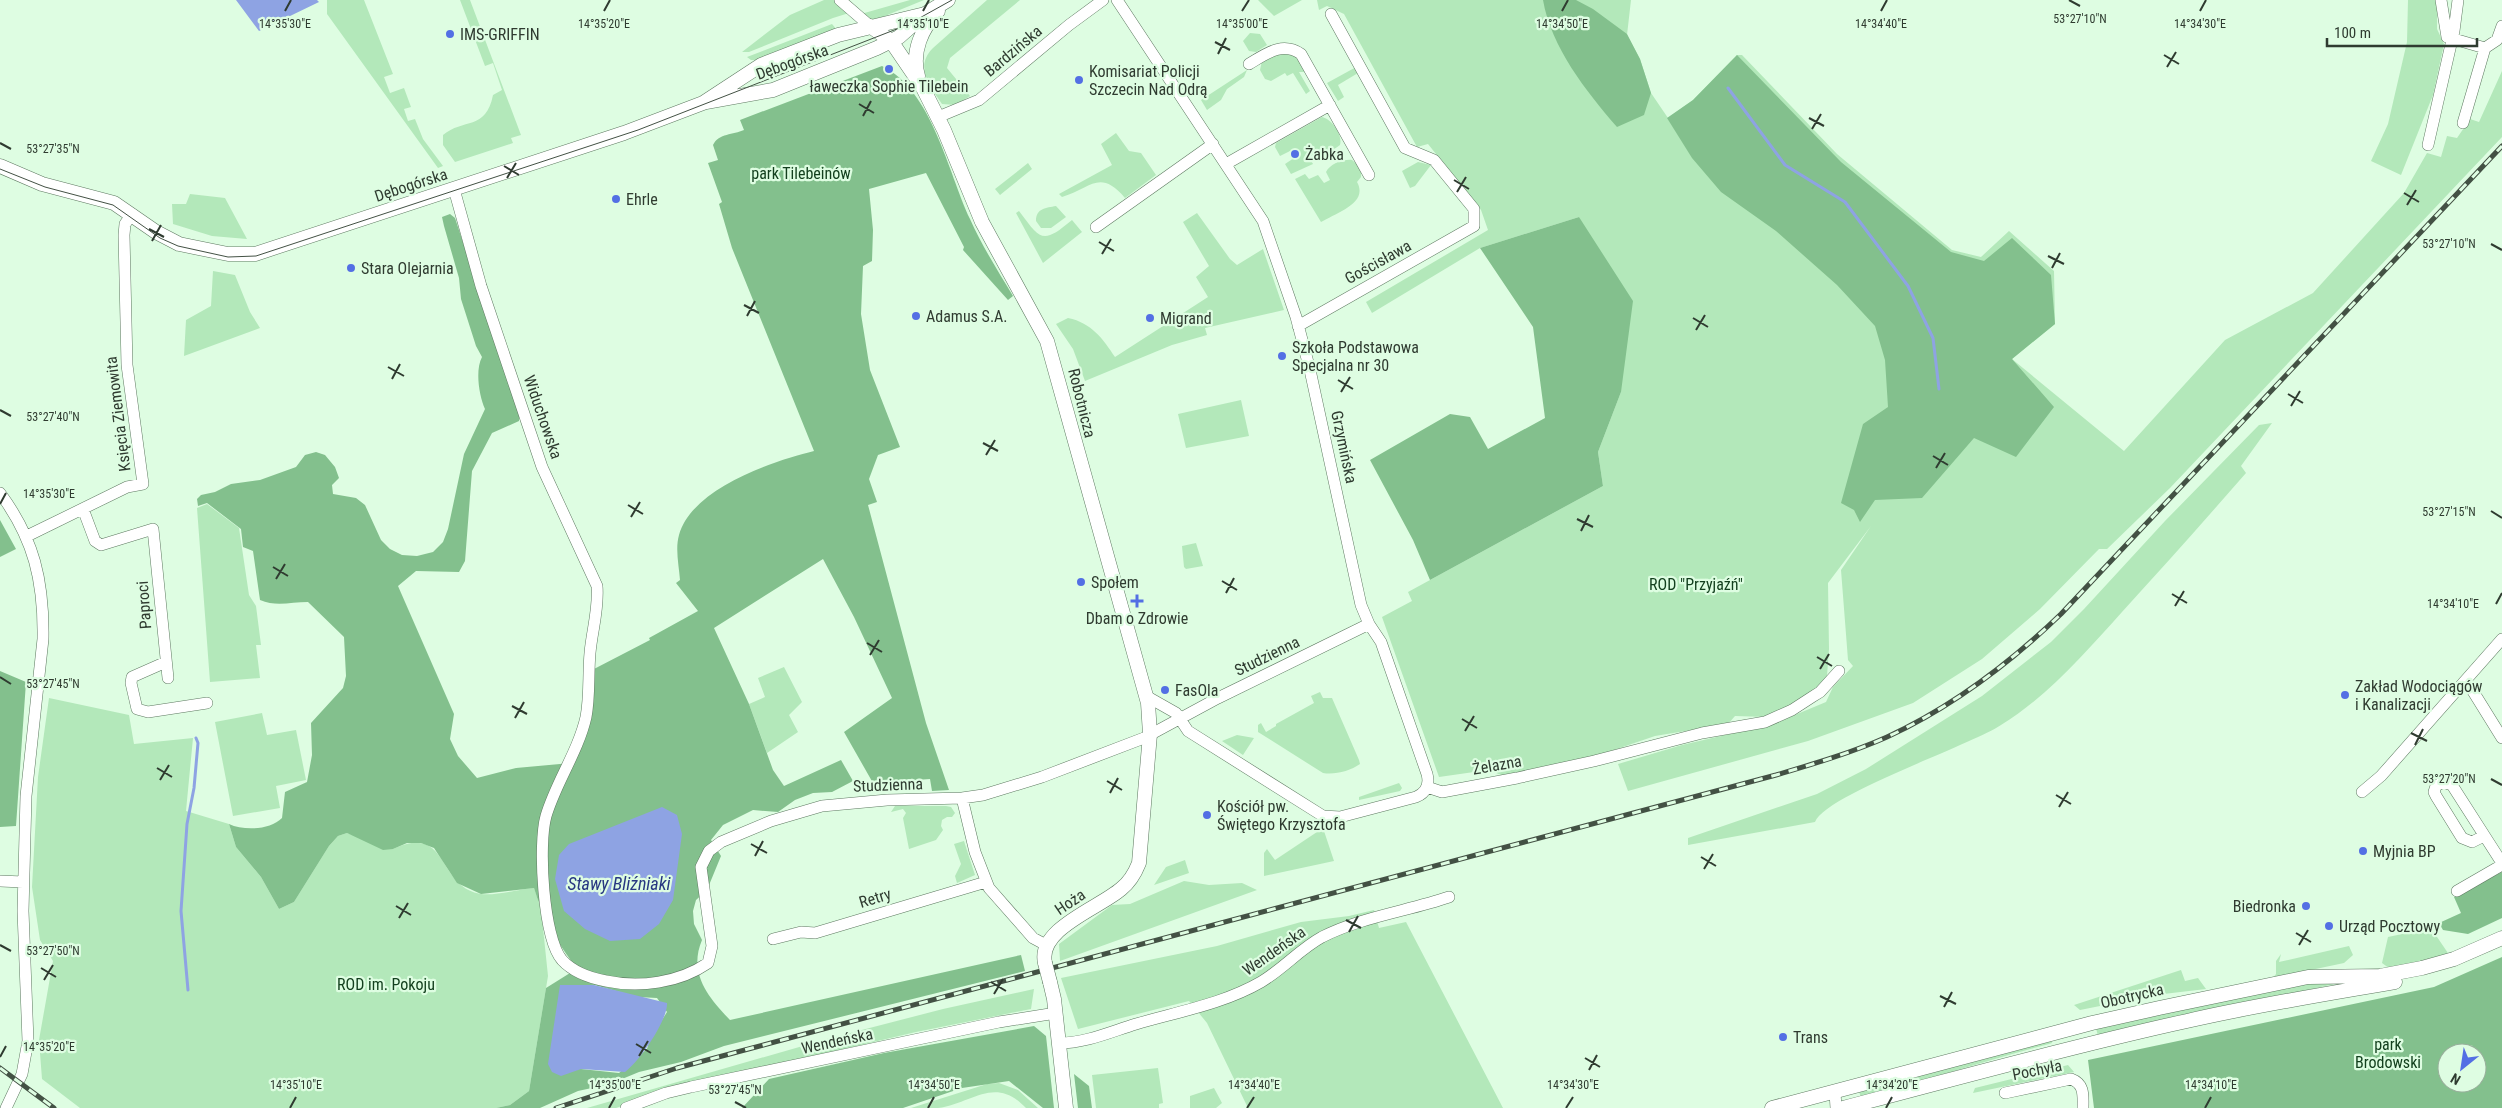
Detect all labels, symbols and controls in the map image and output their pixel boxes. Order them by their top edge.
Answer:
text: 53°27'10"N [2053,12,2107,26]
scale bar [2327,15,2477,47]
text: 14°35'30"E [259,17,311,31]
text: 14°35'20"E [578,17,630,31]
text: 14°35'10"E [897,17,949,31]
text: 14°35'00"E [1216,17,1268,31]
text: 14°34'50"E [1536,17,1588,31]
text: 14°34'40"E [1855,17,1907,31]
text: 14°34'30"E [2174,17,2226,31]
street label: Bardzińska [980,21,1046,81]
text: 100 m [2334,24,2371,42]
place label: IMS-GRIFFIN [460,25,540,44]
marker: IMS-GRIFFIN [444,28,456,40]
street label: Dębogórska [753,40,831,84]
place label: Komisariat Policji Szczecin Nad Odrą [1089,62,1207,99]
marker: ławeczka Sophie Tilebein [883,63,895,75]
marker: Komisariat Policji Szczecin Nad Odrą [1073,74,1085,86]
place label: ławeczka Sophie Tilebein [810,77,969,96]
text: 53°27'35"N [26,142,80,156]
place label: Żabka [1305,145,1344,164]
marker: Żabka [1289,148,1301,160]
street label: Dębogórska [372,164,450,206]
park label: park Tilebeinów [751,164,851,183]
place label: Ehrle [626,190,658,209]
marker: Ehrle [610,193,622,205]
street label: Gościsława [1342,236,1414,288]
text: 53°27'10"N [2422,237,2476,251]
place label: Stara Olejarnia [361,259,454,278]
marker: Stara Olejarnia [345,262,357,274]
place label: Adamus S.A. [926,307,1008,326]
place label: Migrand [1160,309,1212,328]
marker: Adamus S.A. [910,310,922,322]
marker: Migrand [1144,312,1156,324]
place label: Szkoła Podstawowa Specjalna nr 30 [1292,338,1419,375]
marker: Szkoła Podstawowa Specjalna nr 30 [1276,350,1288,362]
street label: Księcia Ziemowita [102,355,134,473]
street label: Robotnicza [1064,366,1100,440]
street label: Widuchowska [520,373,566,461]
street label: Grzymińska [1327,409,1361,485]
text: 53°27'40"N [26,410,80,424]
text: 14°35'30"E [23,487,75,501]
text: 53°27'15"N [2422,505,2476,519]
place label: Społem [1091,573,1139,592]
park label: ROD "Przyjaźń" [1649,575,1743,594]
marker: Społem [1075,576,1087,588]
street label: Paproci [133,580,155,630]
marker: Dbam o Zdrowie [1131,595,1143,607]
text: 14°34'10"E [2427,597,2479,611]
place label: Dbam o Zdrowie [1086,609,1188,628]
street label: Studzienna [1231,632,1303,680]
text: 53°27'45"N [26,677,80,691]
place label: Zakład Wodociągów i Kanalizacji [2355,677,2483,714]
place label: FasOla [1175,681,1218,700]
marker: FasOla [1159,684,1171,696]
marker: Zakład Wodociągów i Kanalizacji [2339,689,2351,701]
street label: Żelazna [1471,751,1523,779]
text: 53°27'20"N [2422,772,2476,786]
street label: Studzienna [853,774,923,796]
place label: Kościół pw. Świętego Krzysztofa [1217,797,1346,834]
marker: Kościół pw. Świętego Krzysztofa [1201,809,1213,821]
place label: Myjnia BP [2373,842,2436,861]
marker: Myjnia BP [2357,845,2369,857]
water label: Stawy Bliźniaki [567,873,672,894]
street label: Retry [857,884,894,912]
street label: Hoża [1051,885,1089,919]
place label: Biedronka [2233,897,2296,916]
marker: Biedronka [2300,900,2312,912]
place label: Urząd Pocztowy [2339,917,2440,936]
marker: Urząd Pocztowy [2323,920,2335,932]
street label: Wendeńska [1239,922,1309,980]
text: 53°27'50"N [26,944,80,958]
park label: ROD im. Pokoju [337,975,435,994]
street label: Obotrycka [2099,980,2165,1012]
street label: Wendeńska [800,1024,874,1058]
place label: Trans [1793,1028,1828,1047]
marker: Trans [1777,1031,1789,1043]
park label: park Brodowski [2355,1035,2421,1072]
text: 14°35'20"E [23,1040,75,1054]
north arrow [2437,1043,2487,1093]
street label: Pochyła [2011,1056,2063,1084]
text: N [2448,1070,2463,1088]
text: 14°35'10"E [270,1078,322,1092]
text: 14°35'00"E [589,1078,641,1092]
text: 14°34'50"E [908,1078,960,1092]
text: 14°34'40"E [1228,1078,1280,1092]
text: 14°34'30"E [1547,1078,1599,1092]
text: 14°34'20"E [1866,1078,1918,1092]
text: 14°34'10"E [2185,1078,2237,1092]
text: 53°27'45"N [708,1083,762,1097]

